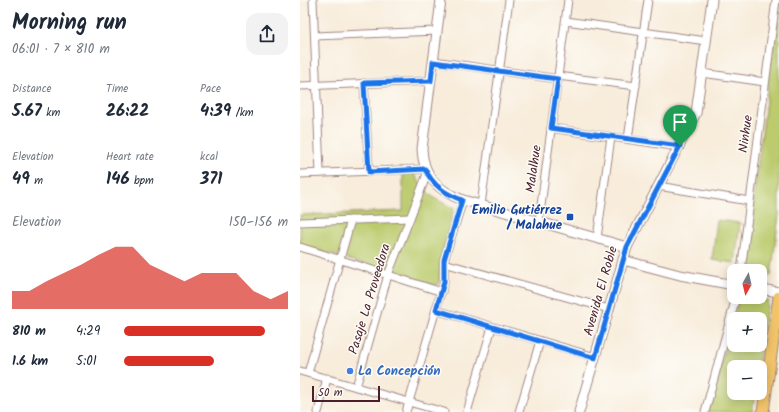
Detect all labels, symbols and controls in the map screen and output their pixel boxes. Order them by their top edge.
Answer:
text: Morning run [12,6,127,41]
button: share [246,13,288,55]
text: 06:01 · 7 × 810 m [12,39,110,60]
text: Distance [12,80,52,98]
text: Time [106,80,128,98]
text: Pace [200,80,221,98]
text: 5.67 [12,98,42,125]
text: 26:22 [106,98,149,125]
text: 4:39 [200,98,231,125]
text: km [42,104,60,122]
text: /km [231,104,254,122]
pin [663,105,697,146]
icon: arrive [669,111,691,133]
street label: Ninhue [733,114,759,154]
street label: Malalhue [520,144,548,194]
text: Elevation [12,148,54,166]
text: Heart rate [106,148,154,166]
text: kcal [200,148,218,166]
text: 49 [12,166,30,193]
text: 146 [106,166,130,193]
text: 371 [200,166,222,193]
text: m [30,172,43,190]
text: bpm [130,172,154,190]
place label: Emilio Gutiérrez / Malahue [472,200,563,236]
text: Elevation [12,212,61,233]
text: 150–156 m [229,212,288,233]
marker: Emilio Gutiérrez / Malahue [565,212,575,222]
street label: Pasaje La Proveedora [343,241,397,357]
street label: Avenida El Roble [578,244,624,338]
north arrow [727,264,767,304]
map controls [727,264,767,400]
button: + [727,312,767,352]
text: 810 m [12,321,46,342]
text: 4:29 [76,321,100,342]
text: 1.6 km [12,351,48,372]
text: 5:01 [76,351,97,372]
button: − [727,360,767,400]
place label: La Concepción [358,361,440,382]
marker: La Concepción [345,366,355,376]
scale bar [312,384,380,403]
text: 50 m [318,384,343,402]

